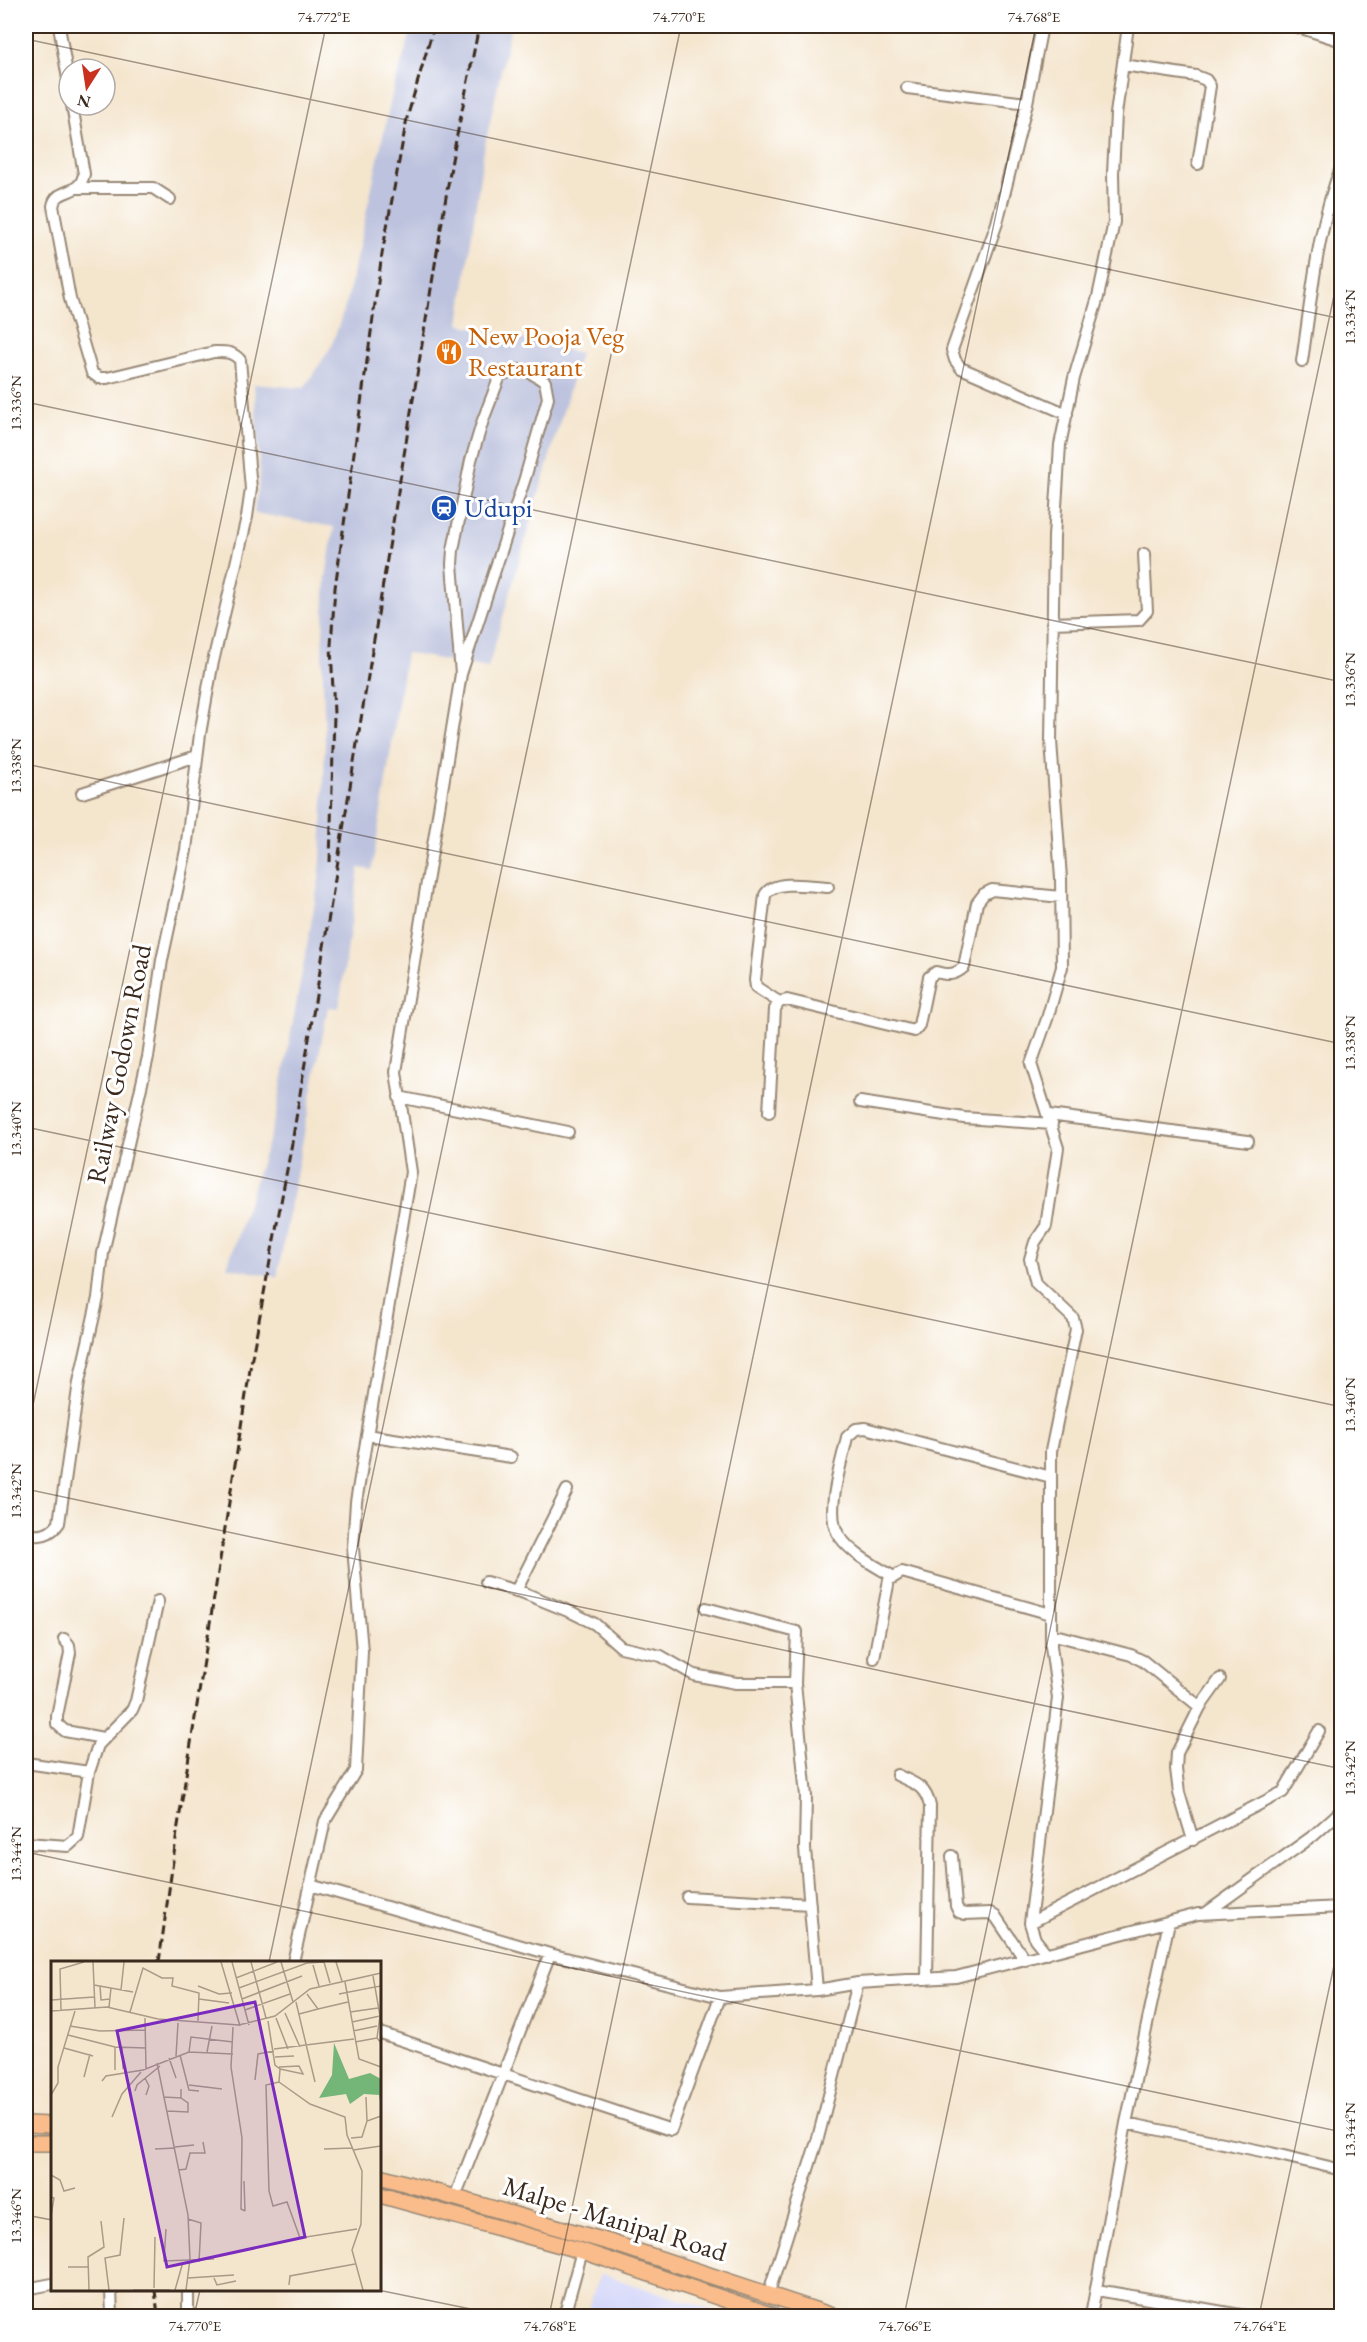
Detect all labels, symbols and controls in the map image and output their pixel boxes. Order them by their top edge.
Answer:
text: 74.772°E [298,7,351,26]
text: 74.770°E [653,7,706,26]
text: 74.768°E [1008,7,1061,26]
north arrow [57,57,117,117]
text: N [75,90,93,113]
text: 13.334°N [1340,289,1359,345]
place label: New Pooja Veg Restaurant [468,318,624,384]
restaurant icon: New Pooja Veg Restaurant [434,337,464,367]
text: 13.336°N [6,375,25,431]
place label: Udupi [464,490,533,525]
station icon: Udupi [429,493,459,523]
text: 13.336°N [1340,652,1359,708]
text: 13.338°N [6,738,25,794]
street label: Railway Godown Road [78,941,159,1187]
text: 13.338°N [1340,1015,1359,1071]
text: 13.340°N [6,1101,25,1157]
text: 13.340°N [1340,1377,1359,1433]
text: 13.342°N [6,1463,25,1519]
text: 13.342°N [1340,1740,1359,1796]
text: 13.344°N [6,1826,25,1882]
inset map [51,1961,381,2291]
text: 13.344°N [1340,2102,1359,2158]
street label: Malpe - Manipal Road [499,2168,731,2269]
text: 13.346°N [6,2188,25,2244]
text: 74.770°E [169,2316,222,2335]
text: 74.768°E [524,2316,577,2335]
text: 74.766°E [879,2316,932,2335]
text: 74.764°E [1234,2316,1287,2335]

